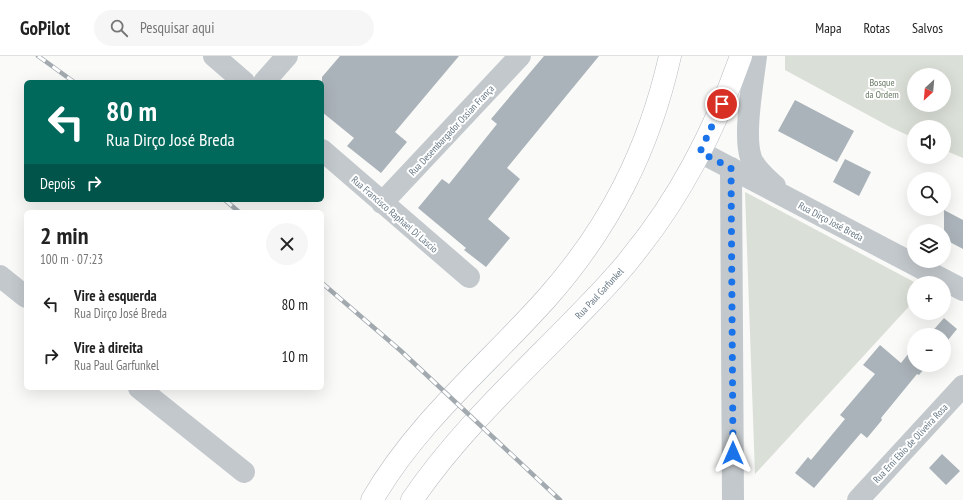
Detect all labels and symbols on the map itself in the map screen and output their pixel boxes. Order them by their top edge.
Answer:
north arrow [907,68,951,112]
park label: Bosque da Ordem [865,76,899,101]
street label: Rua Desembargador Ossian França [406,82,497,178]
pin [705,87,739,121]
street label: Rua Francisco Raphael Di Lascio [349,173,441,256]
street label: Rua Dirço José Breda [796,199,865,244]
street label: Rua Paul Garfunkel [572,264,627,322]
street label: Rua Erni Ebio de Oliveira Rosa [870,401,951,486]
position arrow [712,432,754,474]

